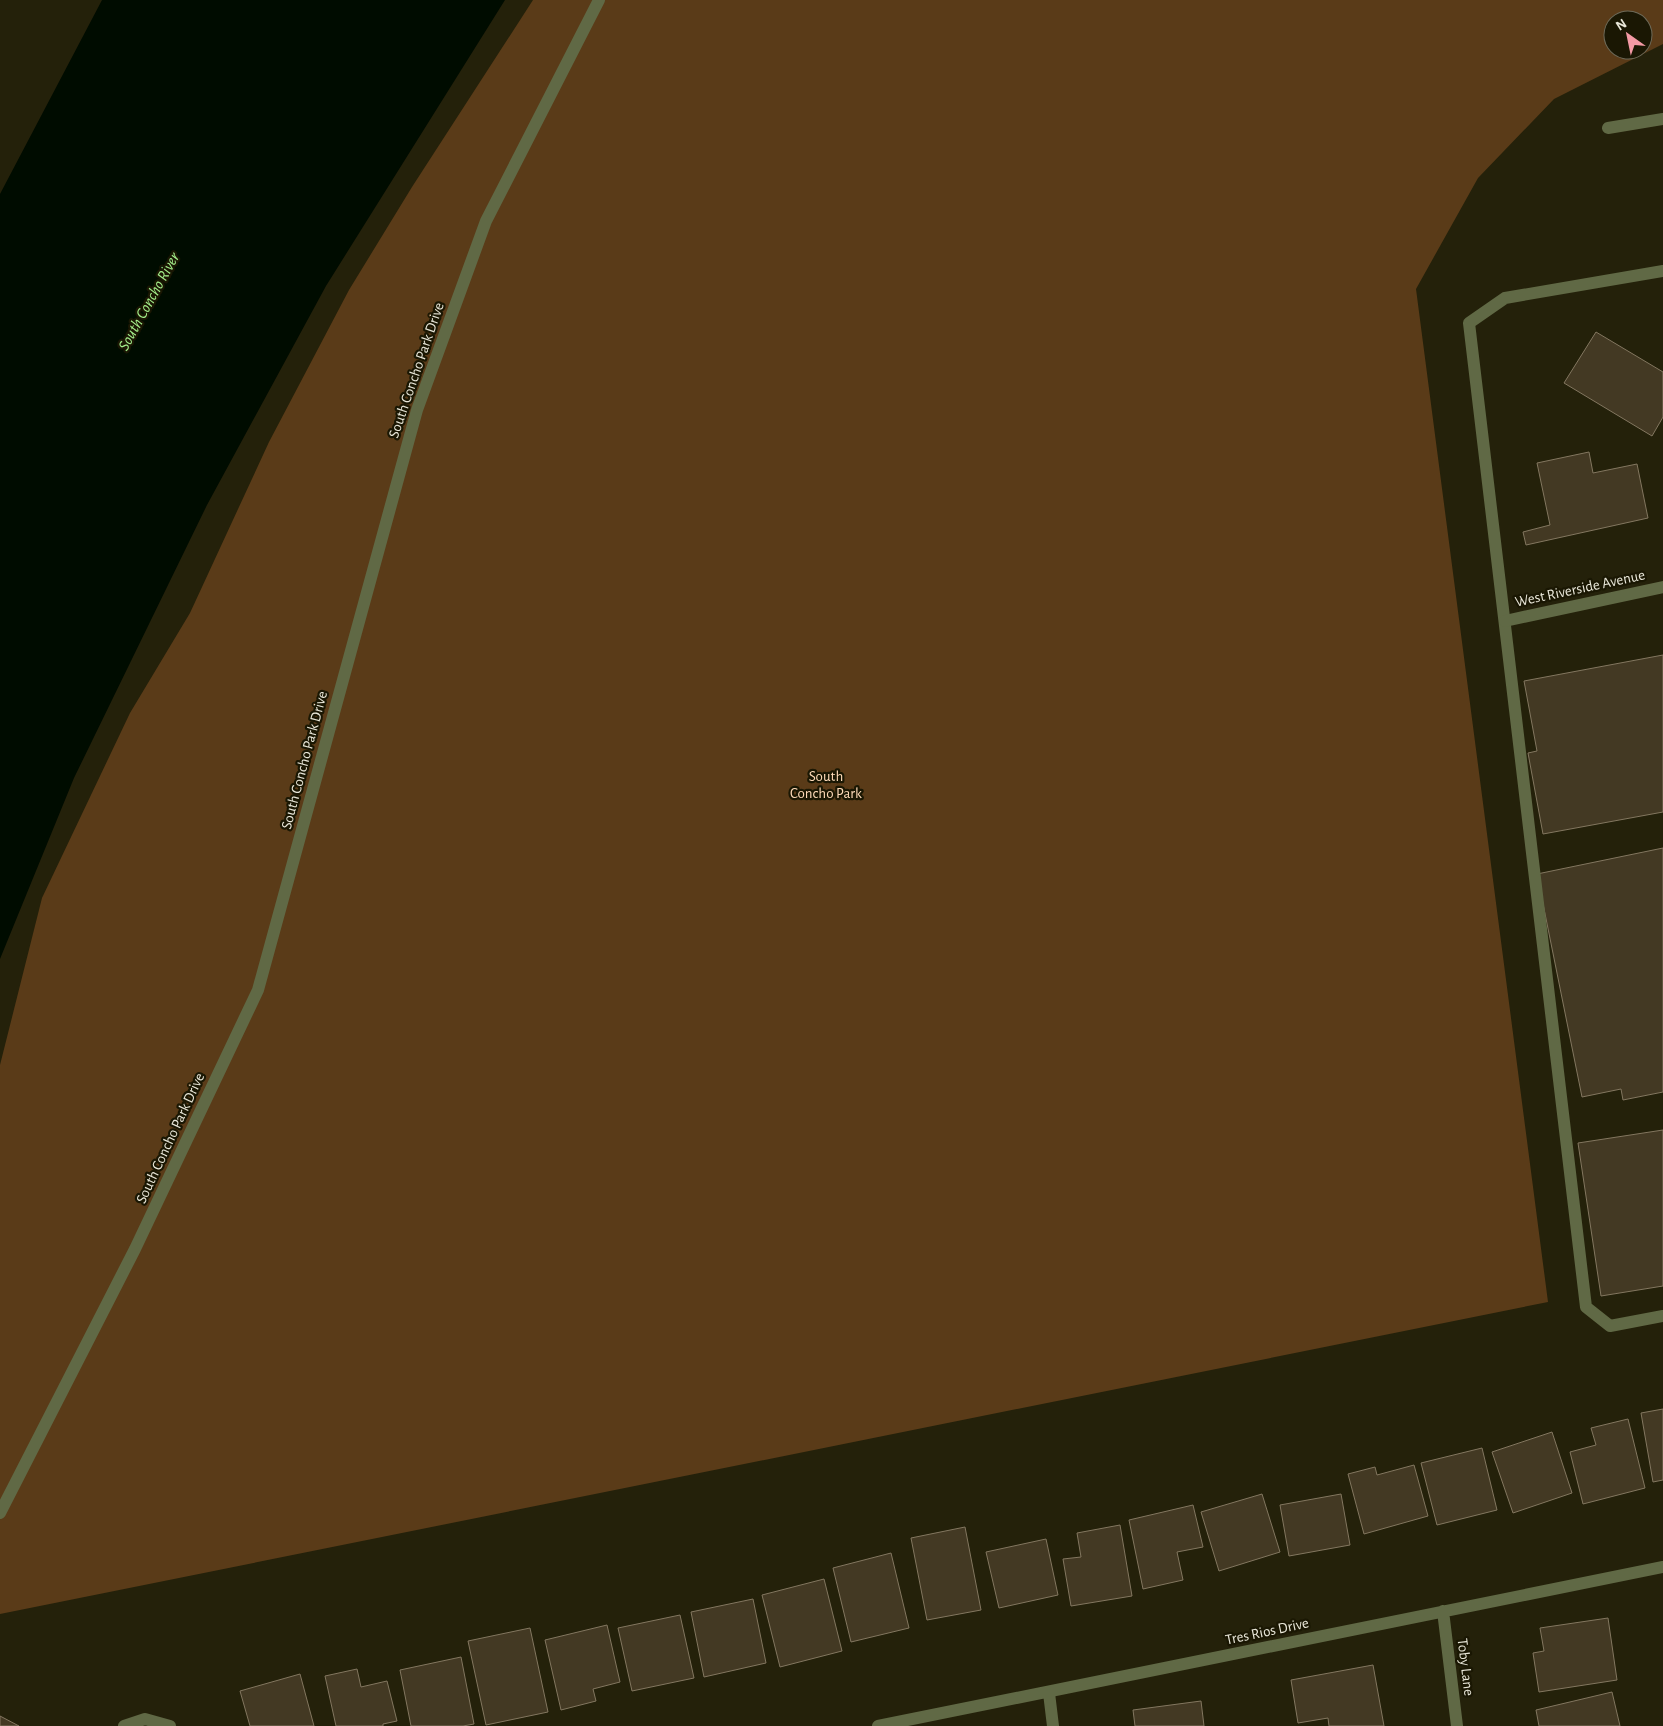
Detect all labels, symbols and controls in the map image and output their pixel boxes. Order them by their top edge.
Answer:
north arrow [1603,10,1653,60]
text: N [1614,16,1629,33]
water label: South Concho River [115,249,183,353]
street label: South Concho Park Drive [386,300,447,440]
street label: West Riverside Avenue [1514,567,1646,610]
street label: South Concho Park Drive [279,689,330,831]
park label: South Concho Park [790,769,862,801]
street label: South Concho Park Drive [134,1070,207,1206]
street label: Tres Rios Drive [1224,1615,1310,1648]
street label: Toby Lane [1455,1637,1476,1697]

